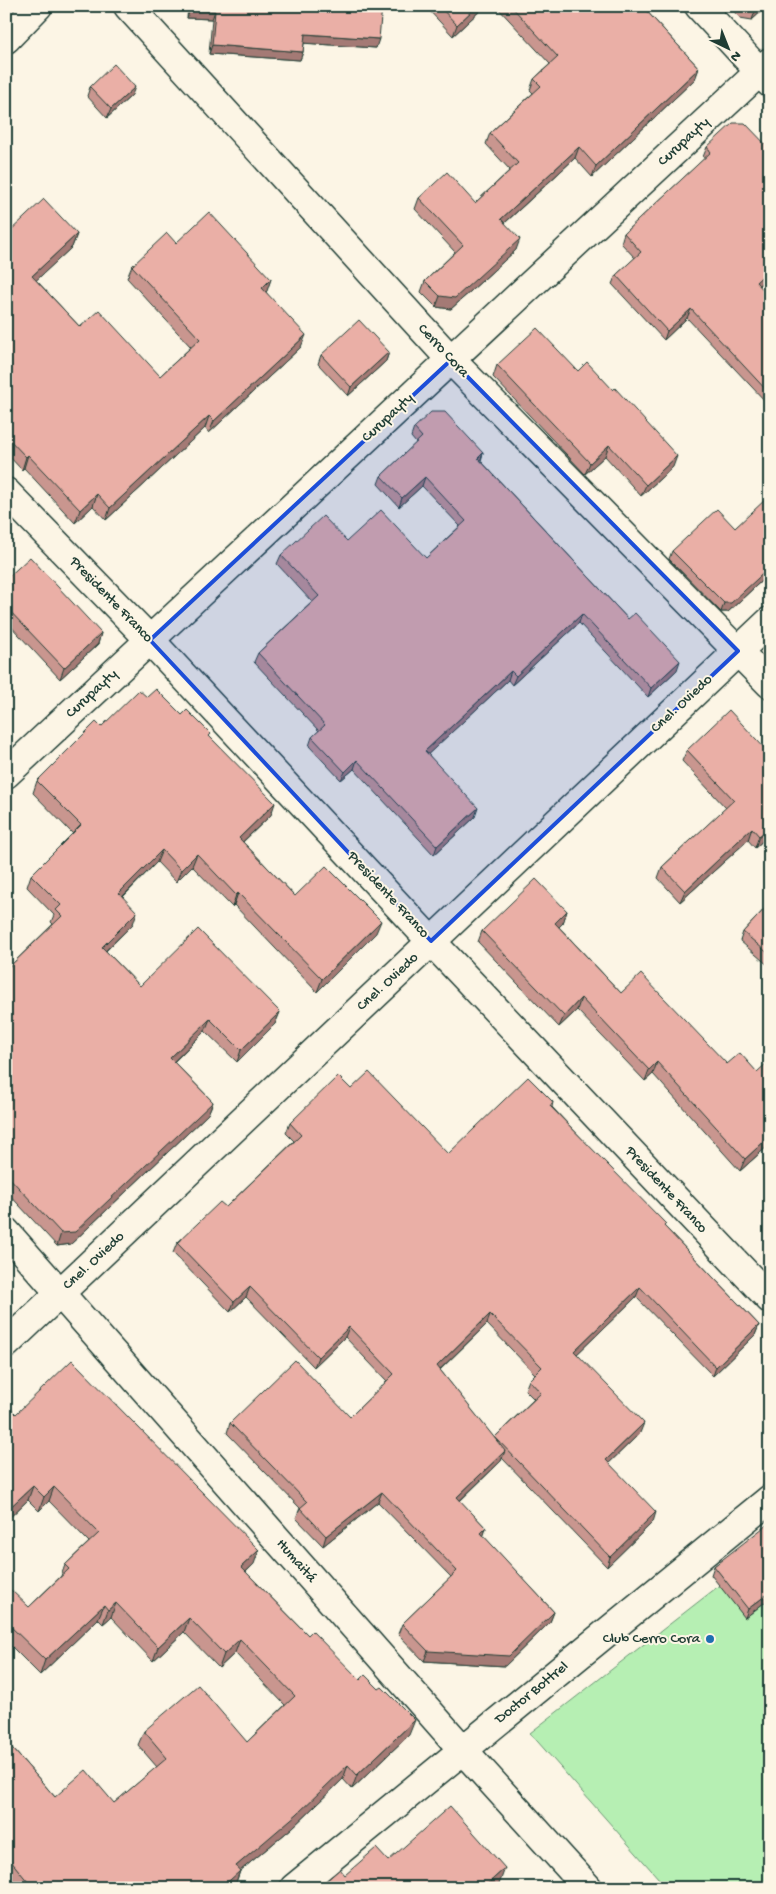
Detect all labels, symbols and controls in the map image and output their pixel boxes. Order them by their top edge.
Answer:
north arrow [704,22,754,72]
text: N [726,46,744,65]
street label: Curupayty [654,113,714,170]
street label: Cerro Cora [413,320,473,382]
street label: Curupayty [358,389,418,446]
street label: Presidente Franco [65,553,157,647]
street label: Curupayty [62,665,122,722]
street label: Cnel. Oviedo [647,671,717,737]
street label: Presidente Franco [342,847,433,942]
street label: Cnel. Oviedo [353,949,423,1015]
street label: Presidente Franco [620,1142,711,1237]
street label: Cnel. Oviedo [59,1228,129,1294]
street label: Humaitá [272,1535,320,1587]
place label: Club Cerro Cora [603,1630,701,1648]
marker: Club Cerro Cora [704,1633,716,1645]
street label: Doctor Bottrel [491,1658,572,1729]

